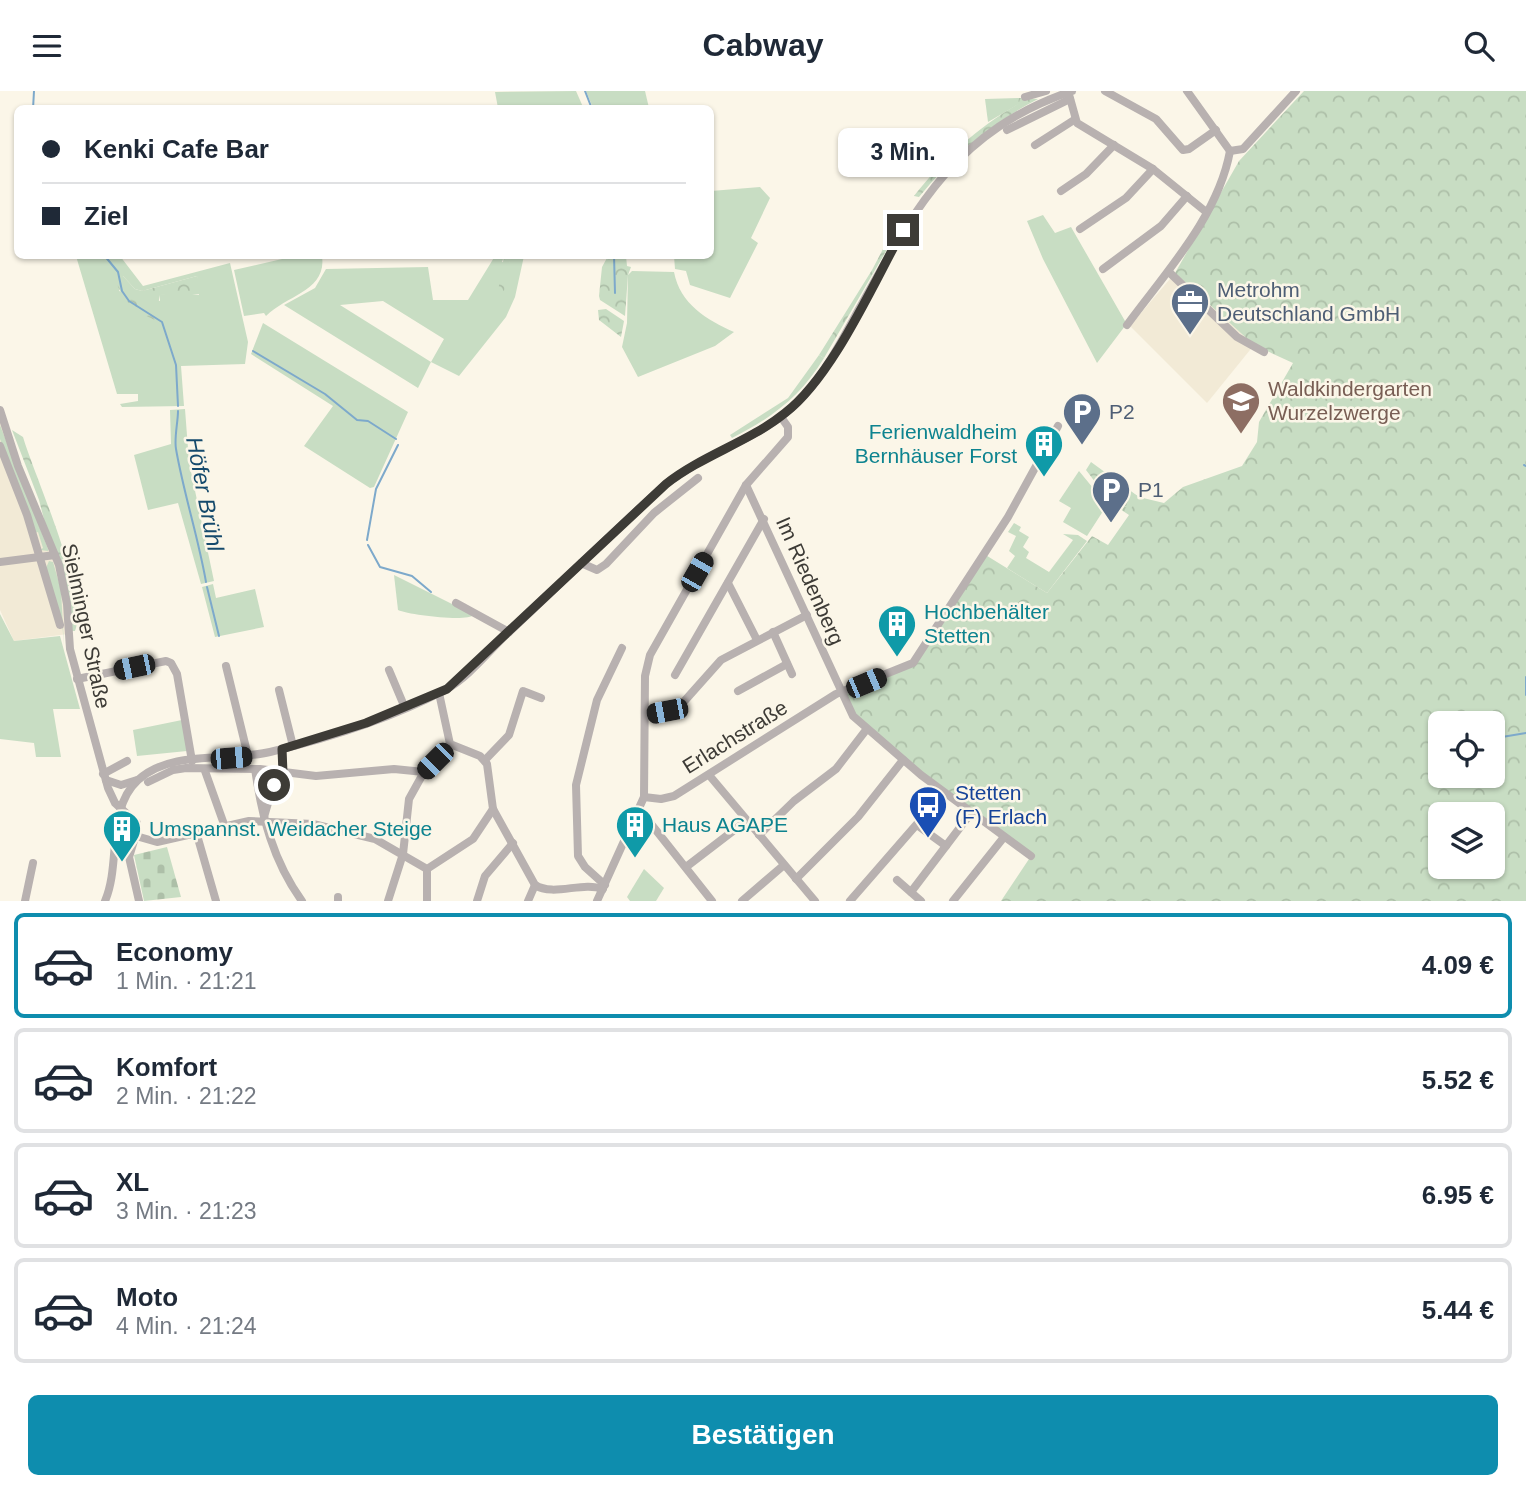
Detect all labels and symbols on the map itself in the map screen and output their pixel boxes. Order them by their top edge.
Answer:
callout: 3 Min. [838,129,968,177]
route end [887,214,919,246]
place label: Metrohm Deutschland GmbH [1217,278,1400,325]
office icon: Metrohm Deutschland GmbH [1169,281,1211,336]
place label: Waldkindergarten Wurzelzwerge [1268,377,1432,424]
school or university icon: Waldkindergarten Wurzelzwerge [1220,380,1262,435]
parking icon: P2 [1061,391,1103,446]
place label: P2 [1109,400,1135,423]
place label: Ferienwaldheim Bernhäuser Forst [855,420,1017,467]
building icon: Ferienwaldheim Bernhäuser Forst [1023,423,1065,478]
water label: Höfer Brühl [181,434,229,554]
parking icon: P1 [1090,469,1132,524]
place label: P1 [1138,478,1164,501]
street label: Im Riedenberg [772,513,849,648]
street label: Sielminger Straße [58,541,115,710]
car [678,549,717,595]
place label: Hochbehälter Stetten [924,600,1049,647]
building icon: Hochbehälter Stetten [876,603,918,658]
car [112,652,157,682]
car [843,665,890,701]
street label: Erlachstraße [678,695,791,778]
car [645,697,690,725]
car [413,739,458,783]
car [210,746,253,770]
route start [258,769,290,801]
place label: Stetten (F) Erlach [955,781,1047,828]
bus stop icon: Stetten (F) Erlach [907,784,949,839]
building icon: Haus AGAPE [614,804,656,859]
building icon: Umspannst. Weidacher Steige [101,808,143,863]
place label: Haus AGAPE [662,813,788,836]
place label: Umspannst. Weidacher Steige [149,817,432,840]

